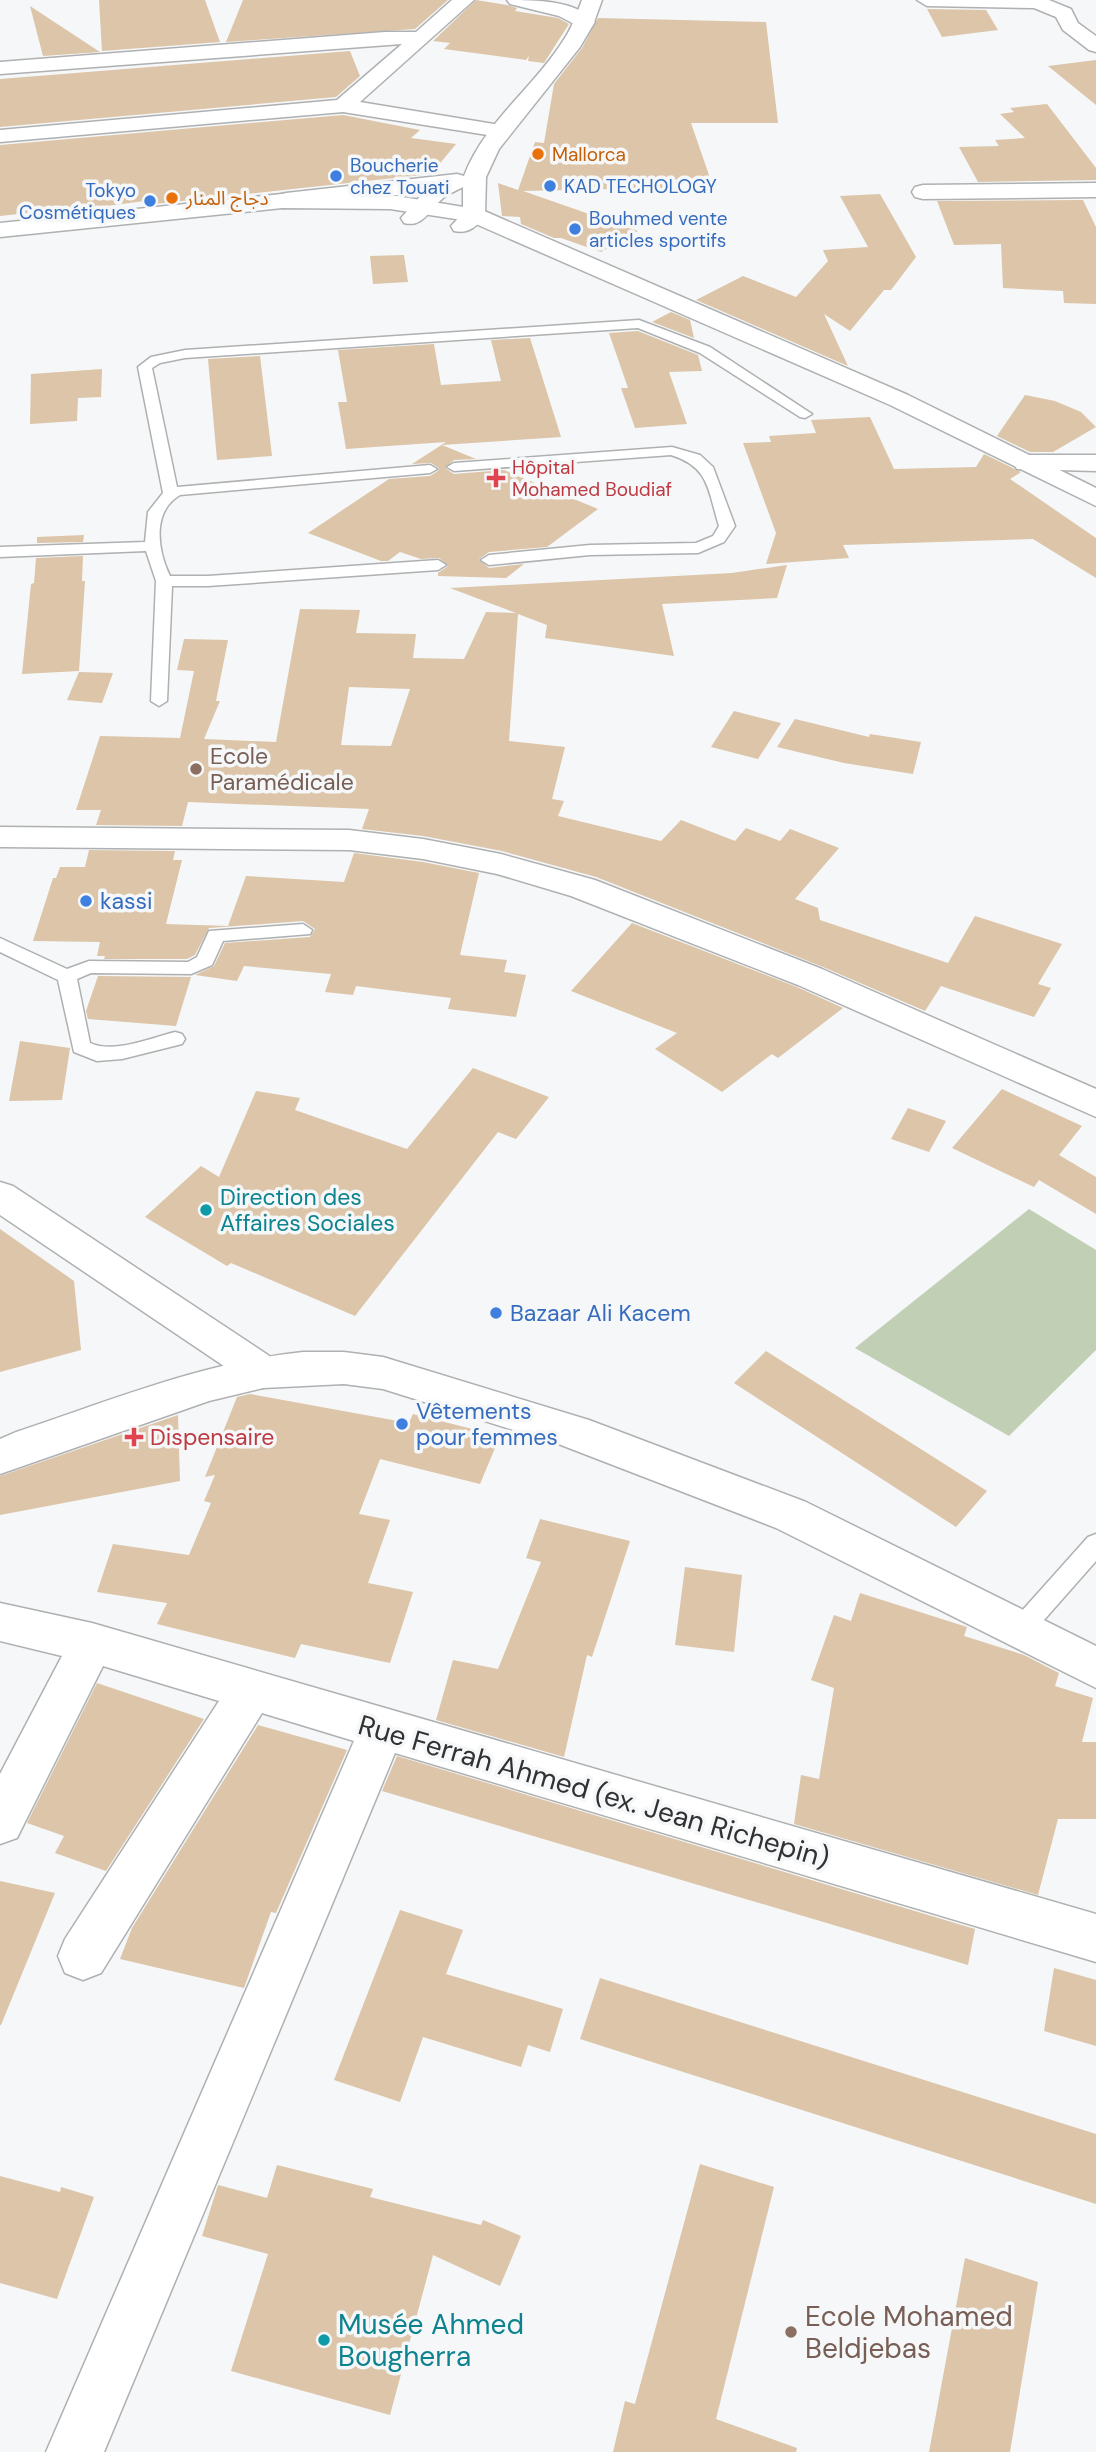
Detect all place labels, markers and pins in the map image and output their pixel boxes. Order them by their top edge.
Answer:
place label: Mallorca [552,142,626,167]
marker: Mallorca [530,146,546,162]
place label: Boucherie chez Touati [350,153,450,200]
marker: Boucherie chez Touati [328,168,344,184]
place label: KAD TECHOLOGY [564,174,717,199]
place label: Tokyo Cosmétiques [19,178,136,225]
marker: KAD TECHOLOGY [542,178,558,194]
place label: دجاج المنار [185,186,268,212]
marker: دجاج المنار [164,190,180,206]
marker: Tokyo Cosmétiques [142,193,158,209]
place label: Bouhmed vente articles sportifs [589,206,727,253]
marker: Bouhmed vente articles sportifs [567,221,583,237]
place label: Hôpital Mohamed Boudiaf [512,455,672,502]
marker: Hôpital Mohamed Boudiaf [486,468,506,488]
place label: Ecole Paramédicale [210,741,354,797]
marker: Ecole Paramédicale [188,761,204,777]
place label: kassi [100,886,153,916]
marker: kassi [78,893,94,909]
place label: Direction des Affaires Sociales [220,1182,395,1238]
marker: Direction des Affaires Sociales [198,1202,214,1218]
place label: Bazaar Ali Kacem [510,1298,691,1328]
marker: Bazaar Ali Kacem [488,1305,504,1321]
place label: Vêtements pour femmes [416,1396,558,1452]
marker: Vêtements pour femmes [394,1416,410,1432]
place label: Dispensaire [150,1422,274,1452]
marker: Dispensaire [124,1427,144,1447]
place label: Ecole Mohamed Beldjebas [805,2298,1013,2367]
place label: Musée Ahmed Bougherra [338,2306,524,2375]
marker: Ecole Mohamed Beldjebas [783,2324,799,2340]
marker: Musée Ahmed Bougherra [316,2332,332,2348]

